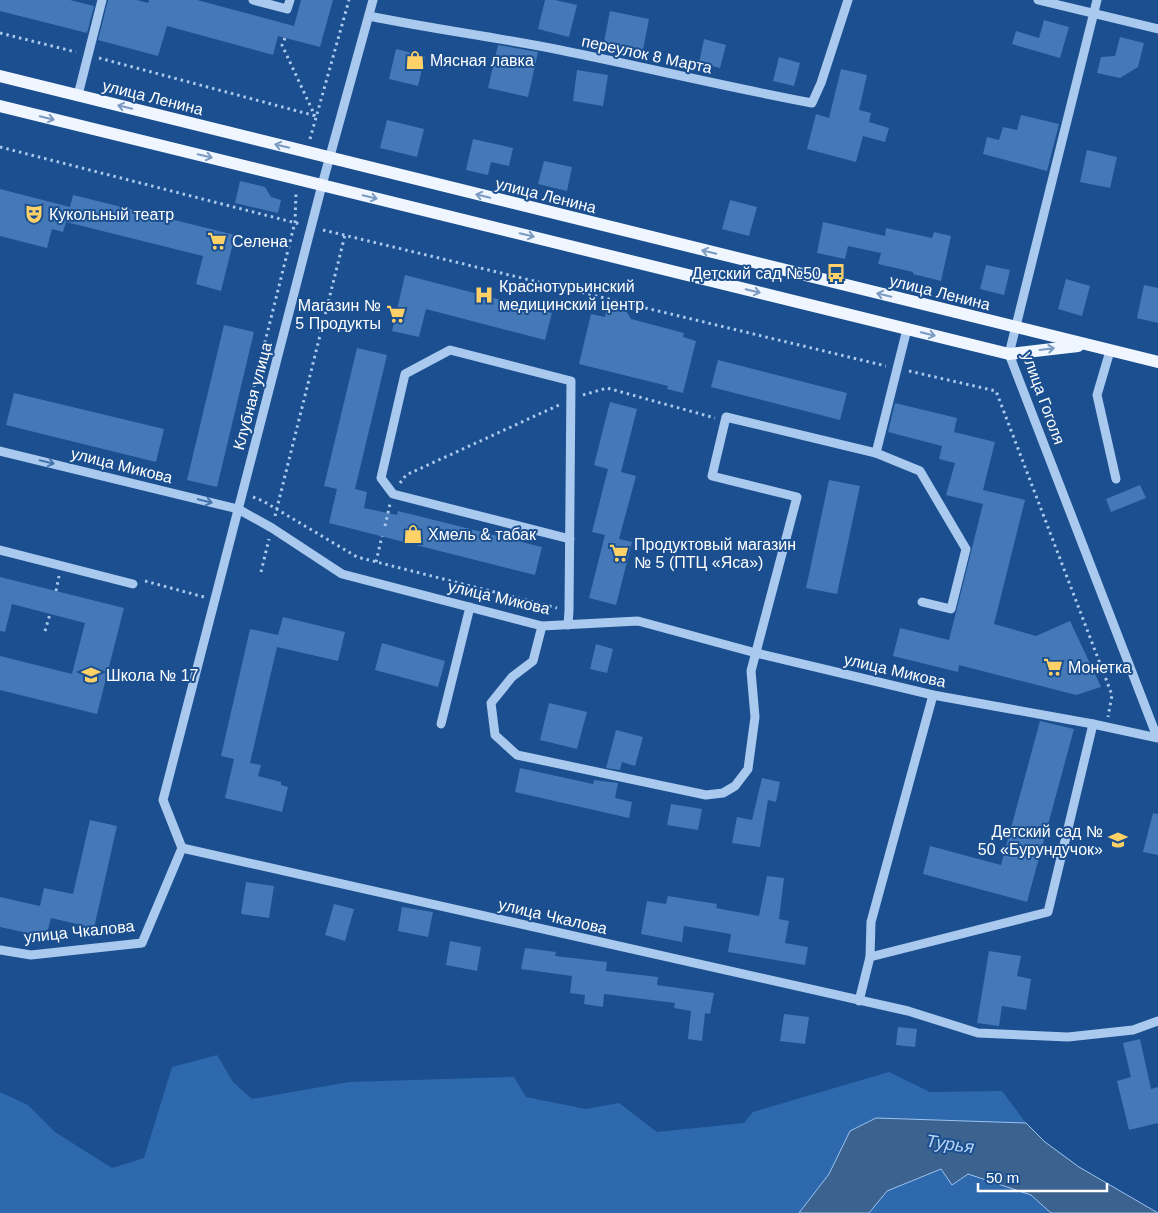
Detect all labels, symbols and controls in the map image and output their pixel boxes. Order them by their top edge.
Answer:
street label: переулок 8 Марта [580,32,714,77]
shop icon: Мясная лавка [404,49,426,71]
place label: Мясная лавка [430,52,534,69]
street label: улица Ленина [101,77,205,118]
one-way arrow [117,102,133,111]
one-way arrow [39,113,55,123]
one-way arrow [275,141,291,151]
one-way arrow [197,152,213,161]
street label: улица Ленина [494,175,598,216]
one-way arrow [476,191,492,200]
one-way arrow [361,192,377,202]
theatre icon: Кукольный театр [23,203,45,225]
place label: Кукольный театр [49,206,174,223]
supermarket icon: Селена [206,230,228,252]
one-way arrow [519,231,535,240]
place label: Селена [232,233,288,250]
one-way arrow [701,247,717,256]
bus stop icon: Детский сад №50 [825,262,847,284]
place label: Детский сад №50 [692,265,821,282]
street label: улица Ленина [888,272,992,313]
place label: Краснотурьинский медицинский центр [499,278,644,313]
hospital icon: Краснотурьинский медицинский центр [473,284,495,306]
one-way arrow [745,287,761,296]
one-way arrow [876,290,892,299]
place label: Магазин № 5 Продукты [295,297,381,332]
supermarket icon: Магазин № 5 Продукты [385,303,407,325]
one-way arrow [920,330,936,339]
street label: Клубная улица [230,340,275,452]
one-way arrow [1039,344,1055,354]
street label: улица Гоголя [1019,350,1068,447]
street label: улица Микова [69,445,174,486]
one-way arrow [39,458,55,467]
one-way arrow [197,497,213,506]
shop icon: Хмель & табак [402,523,424,545]
place label: Хмель & табак [428,526,537,543]
place label: Продуктовый магазин № 5 (ПТЦ «Яса») [634,536,796,571]
supermarket icon: Продуктовый магазин № 5 (ПТЦ «Яса») [608,542,630,564]
street label: улица Микова [446,578,552,617]
street label: улица Микова [842,651,948,690]
supermarket icon: Монетка [1042,656,1064,678]
place label: Монетка [1068,659,1131,676]
school or university icon: Школа № 17 [80,664,102,686]
place label: Школа № 17 [106,667,199,684]
place label: Детский сад № 50 «Бурундучок» [978,823,1103,858]
school or university icon: Детский сад № 50 «Бурундучок» [1107,829,1129,851]
street label: улица Чкалова [497,896,609,937]
street label: улица Чкалова [23,917,135,946]
water label: Турья [925,1131,976,1157]
scale bar [978,1160,1107,1192]
text: 50 m [986,1169,1019,1186]

